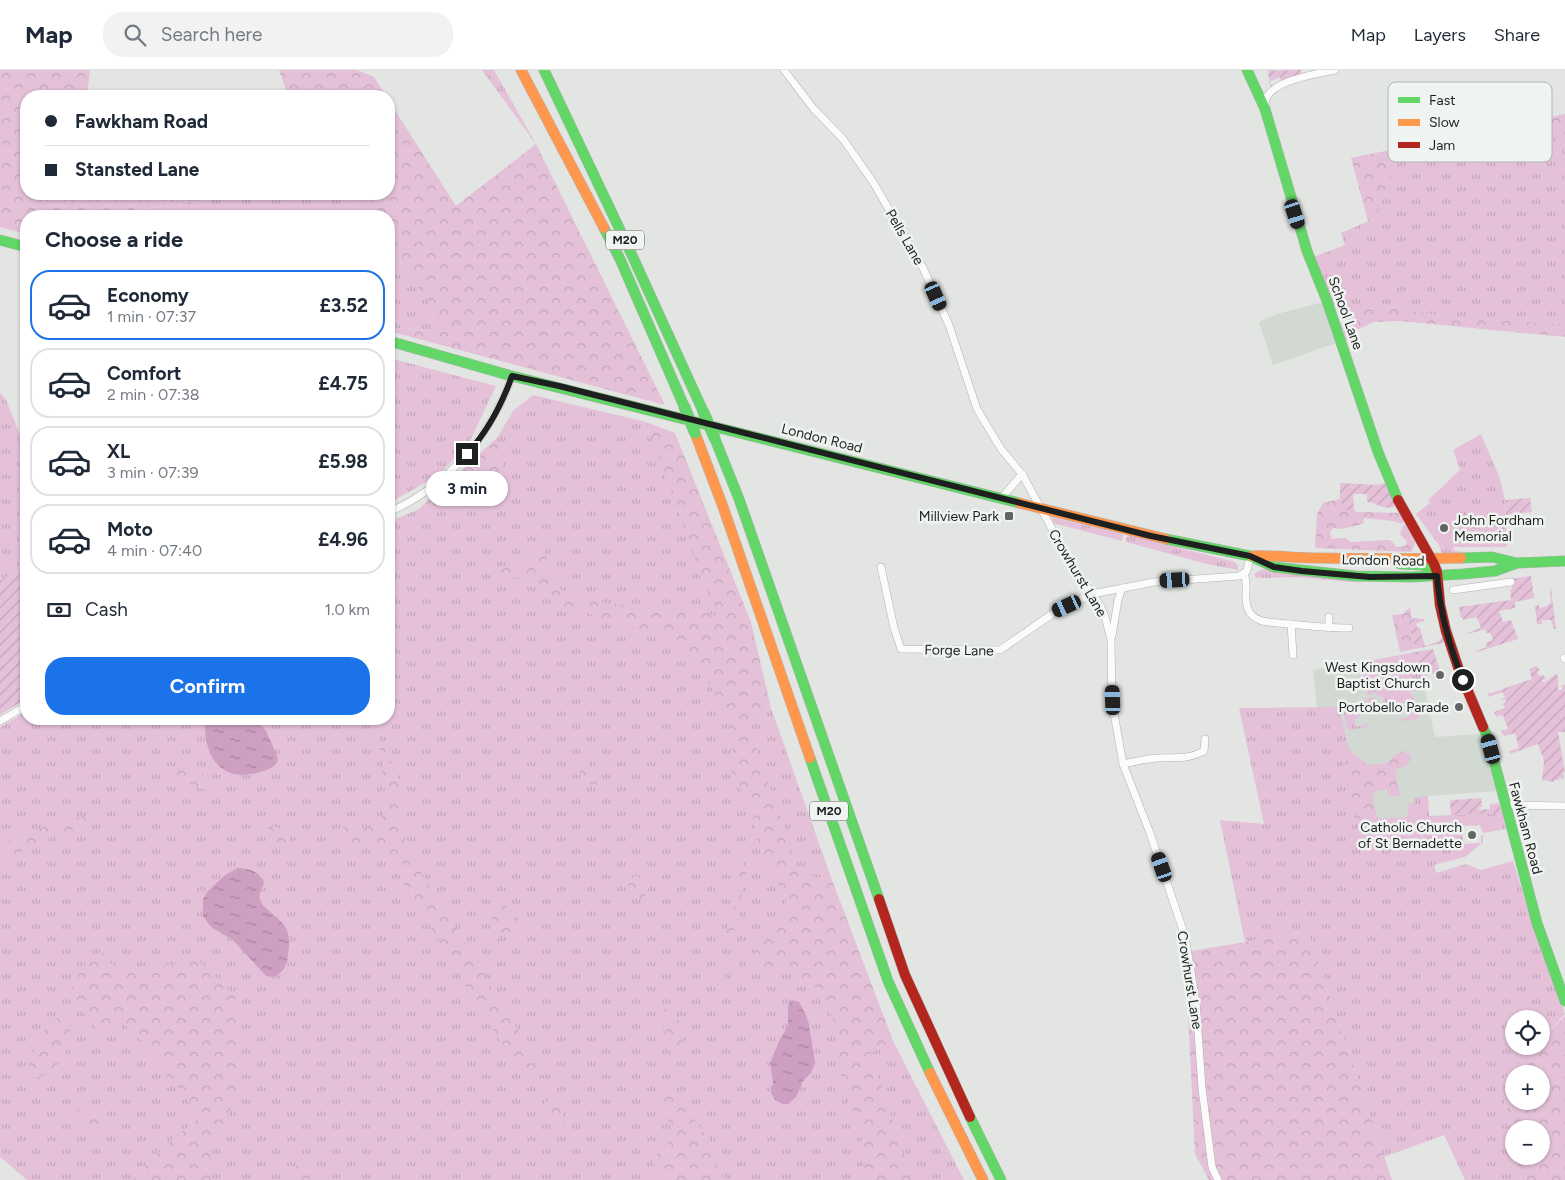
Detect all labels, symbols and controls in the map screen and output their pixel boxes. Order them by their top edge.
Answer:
search box [103,12,453,57]
text: Map [25,20,73,49]
icon: search [121,21,149,49]
text: Search here [161,23,262,46]
text: Map [1351,24,1386,46]
text: Layers [1414,24,1466,46]
text: Share [1494,24,1540,46]
legend [1388,82,1552,162]
text: Fast [1429,92,1455,109]
text: Fawkham Road [75,110,208,133]
text: Slow [1429,114,1460,131]
text: Jam [1429,137,1455,154]
text: Stansted Lane [75,158,199,181]
car [1283,197,1306,231]
street label: Pells Lane [882,206,928,268]
text: Choose a ride [45,226,183,253]
road number: M20 [606,230,644,250]
street label: School Lane [1324,274,1367,352]
car [923,279,948,313]
icon: car [47,283,92,328]
text: Economy [107,284,189,307]
text: £3.52 [319,294,368,317]
text: 1 min · 07:37 [107,307,196,326]
icon: car [47,361,92,406]
text: Comfort [107,362,182,385]
text: £4.75 [318,372,368,395]
text: 2 min · 07:38 [107,385,200,404]
street label: London Road [780,420,864,457]
icon: car [47,439,92,484]
text: XL [107,440,130,463]
route end [456,443,478,465]
text: £5.98 [318,450,368,473]
text: 3 min · 07:39 [107,463,199,482]
callout: 3 min [426,472,508,506]
text: 3 min [447,479,487,498]
place label: Millview Park [919,508,999,525]
marker: Millview Park [1003,510,1015,522]
place label: John Fordham Memorial [1454,512,1544,545]
icon: car [47,517,92,562]
text: Moto [107,518,153,541]
marker: John Fordham Memorial [1438,522,1450,534]
street label: Crowhurst Lane [1045,526,1111,620]
text: £4.96 [318,528,368,551]
text: 4 min · 07:40 [107,541,202,560]
street label: London Road [1341,551,1425,570]
car [1159,572,1190,588]
car [1050,593,1083,619]
icon: cash [45,596,73,624]
text: Cash [85,598,128,621]
text: 1.0 km [324,600,370,619]
street label: Forge Lane [924,641,994,660]
button: Confirm [45,657,370,715]
place label: West Kingsdown Baptist Church [1325,659,1430,692]
marker: West Kingsdown Baptist Church [1434,669,1446,681]
route start [1452,669,1474,691]
car [1104,685,1121,715]
place label: Portobello Parade [1338,699,1449,716]
marker: Portobello Parade [1453,701,1465,713]
car [1479,733,1502,765]
street label: Fawkham Road [1505,780,1546,876]
road number: M20 [810,801,848,820]
place label: Catholic Church of St Bernadette [1358,819,1462,852]
marker: Catholic Church of St Bernadette [1466,829,1478,841]
car [1150,850,1173,884]
street label: Crowhurst Lane [1173,930,1206,1031]
map controls [1505,1010,1550,1165]
button: locate [1505,1010,1550,1055]
button: + [1505,1065,1550,1110]
button: − [1505,1120,1550,1165]

